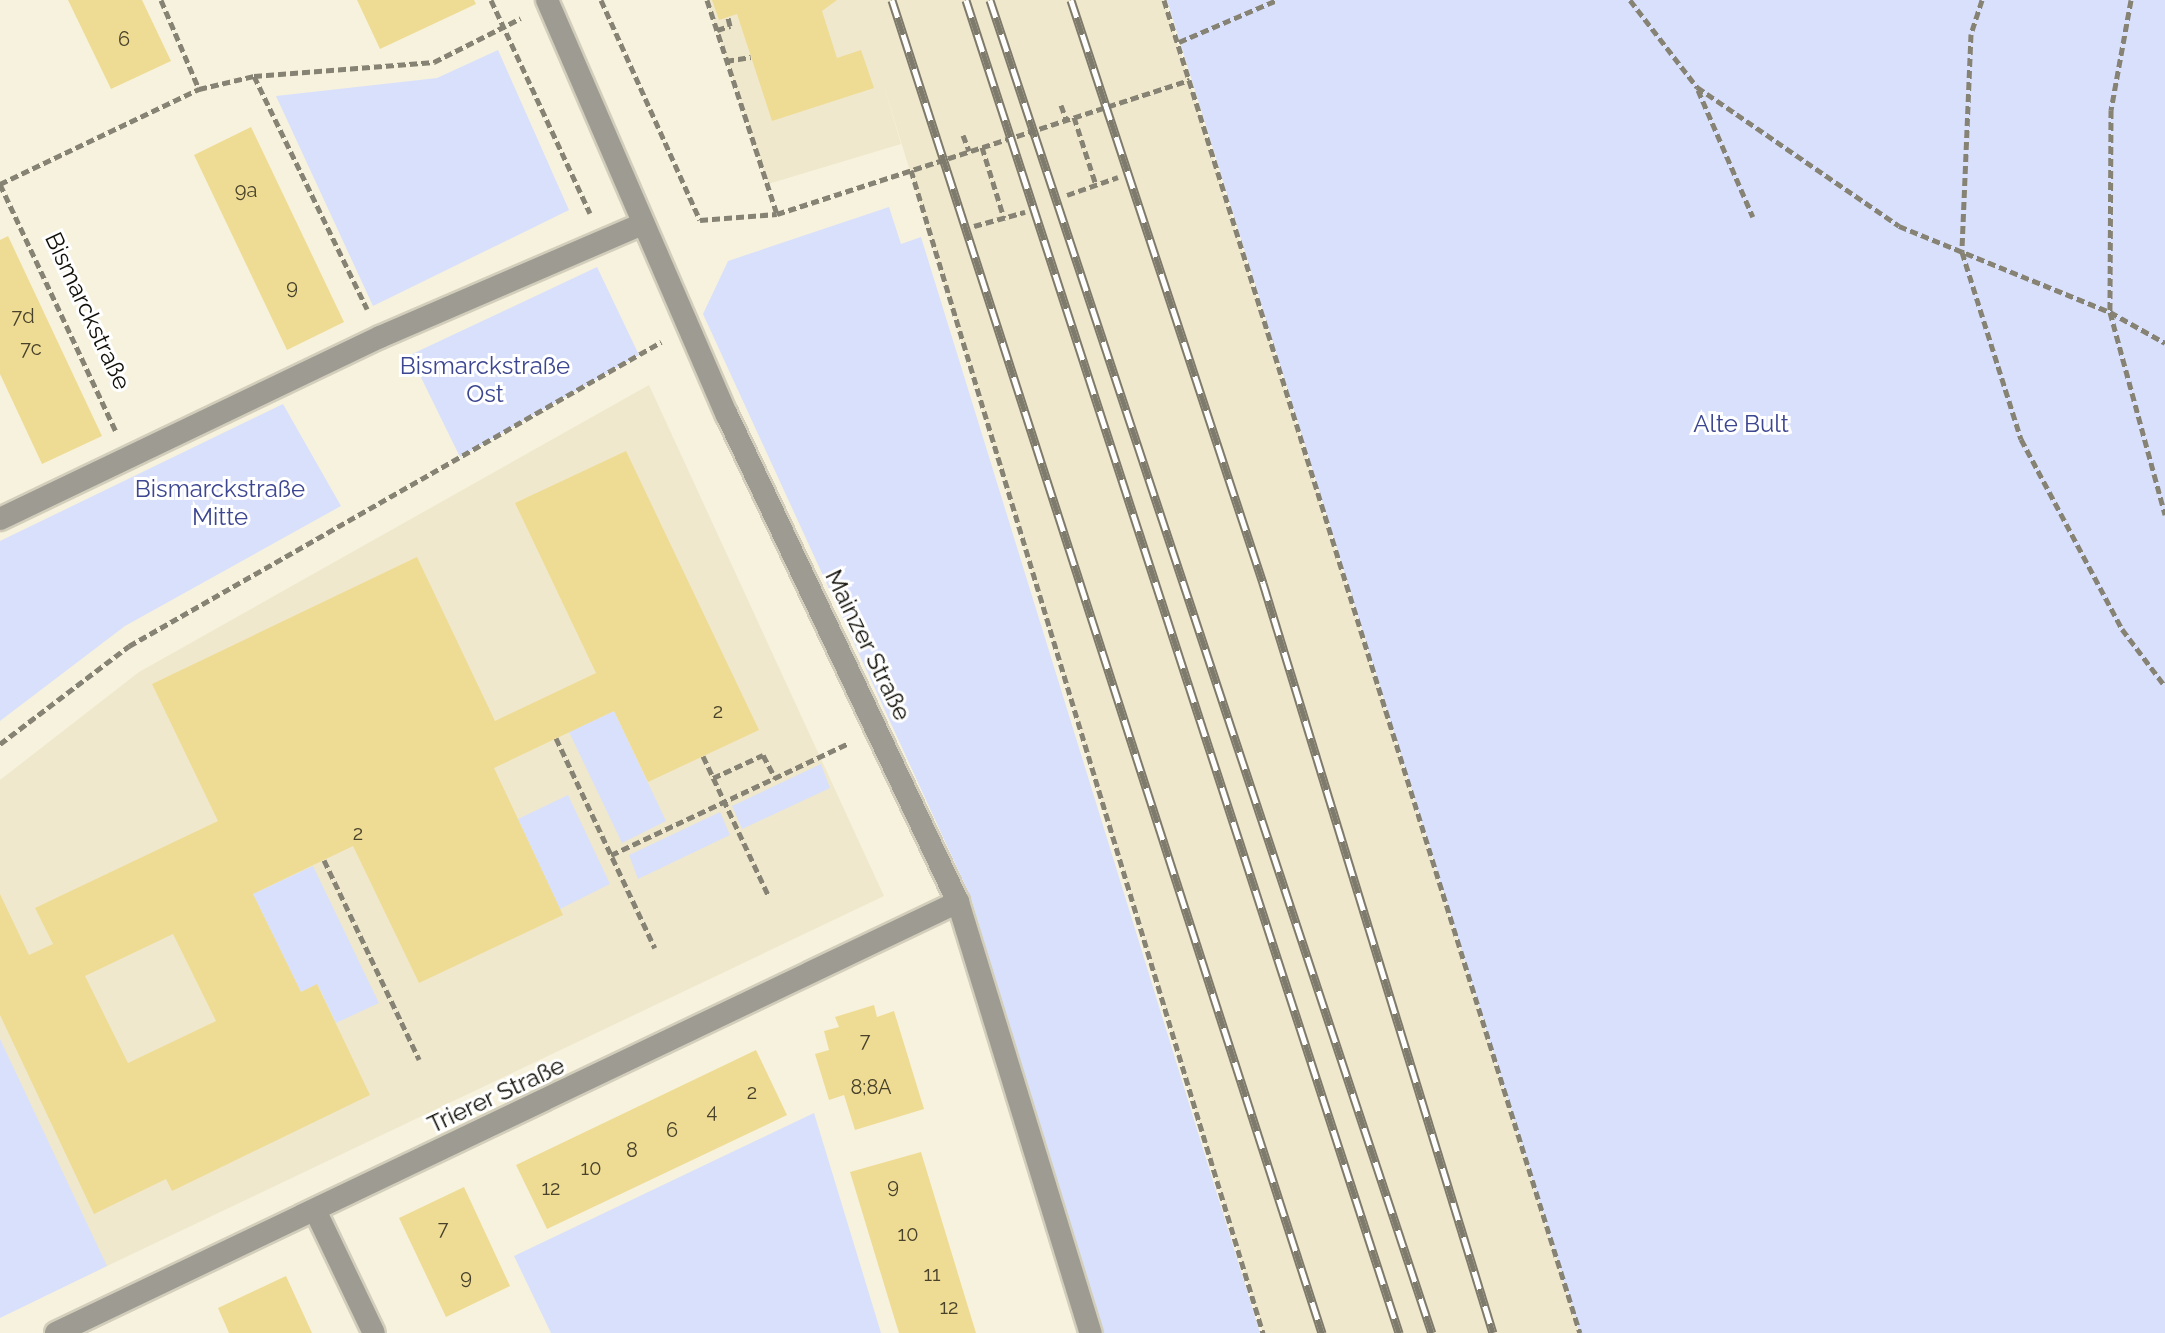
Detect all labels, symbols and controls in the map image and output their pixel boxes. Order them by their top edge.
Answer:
house number: 6 [118,27,130,51]
house number: 9a [235,178,257,202]
street label: Bismarckstraße [39,228,137,394]
house number: 9 [286,275,298,299]
house number: 7d [11,304,35,328]
house number: 7c [20,336,42,360]
park label: Bismarckstraße Ost [400,352,570,408]
park label: Alte Bult [1693,410,1789,438]
park label: Bismarckstraße Mitte [135,475,305,531]
street label: Mainzer Straße [819,565,917,725]
house number: 2 [713,699,723,723]
house number: 2 [353,821,363,845]
house number: 7 [860,1028,870,1052]
street label: Trierer Straße [423,1051,569,1139]
house number: 8;8A [850,1075,892,1099]
house number: 2 [747,1080,757,1104]
house number: 4 [707,1099,717,1123]
house number: 6 [666,1118,678,1142]
house number: 8 [626,1138,638,1162]
house number: 10 [581,1156,601,1180]
house number: 9 [887,1174,899,1198]
house number: 12 [542,1176,560,1200]
house number: 7 [438,1216,448,1240]
house number: 10 [898,1222,918,1246]
house number: 11 [923,1262,941,1286]
house number: 9 [460,1265,472,1289]
house number: 12 [940,1295,958,1319]

